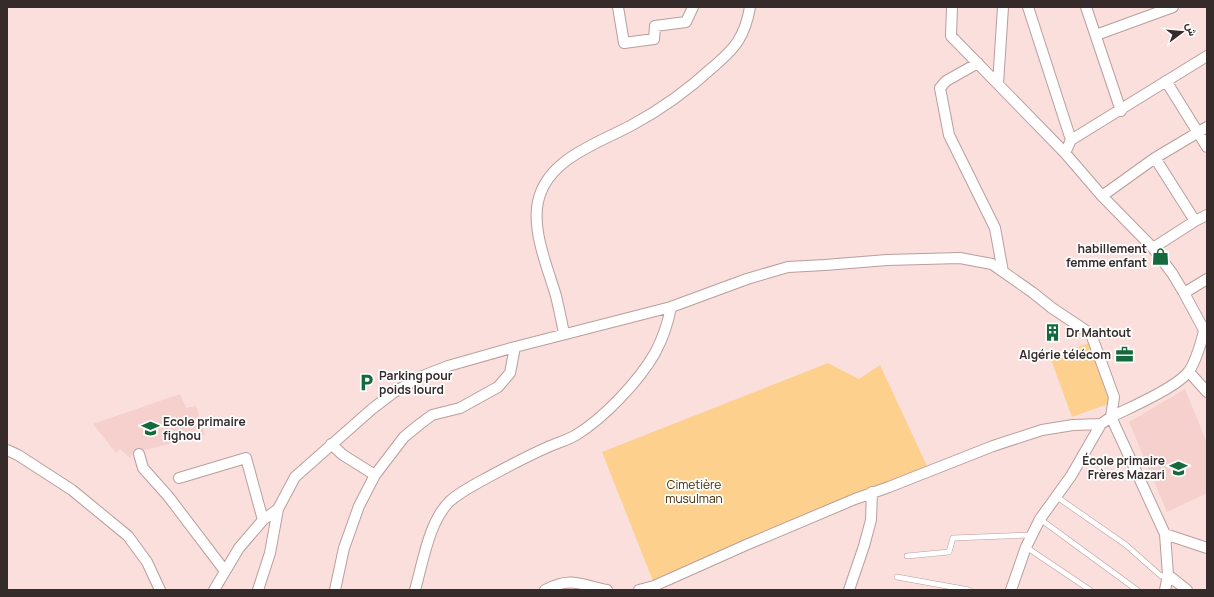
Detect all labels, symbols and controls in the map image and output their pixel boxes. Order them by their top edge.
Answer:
north arrow [1162,12,1202,52]
text: ش [1183,21,1201,38]
place label: habillement femme enfant [1066,240,1147,271]
shop icon: habillement femme enfant [1150,246,1170,266]
building icon: Dr Mahtout [1043,323,1063,343]
place label: Dr Mahtout [1066,324,1131,341]
office icon: Algérie télécom [1114,345,1134,365]
place label: Algérie télécom [1019,346,1111,363]
place label: Parking pour poids lourd [379,367,453,398]
parking icon: Parking pour poids lourd [356,373,376,393]
place label: Ecole primaire fighou [163,413,246,444]
school or university icon: Ecole primaire fighou [140,419,160,439]
place label: École primaire Frères Mazari [1082,452,1165,483]
school or university icon: École primaire Frères Mazari [1168,458,1188,478]
park label: Cimetière musulman [665,476,723,507]

